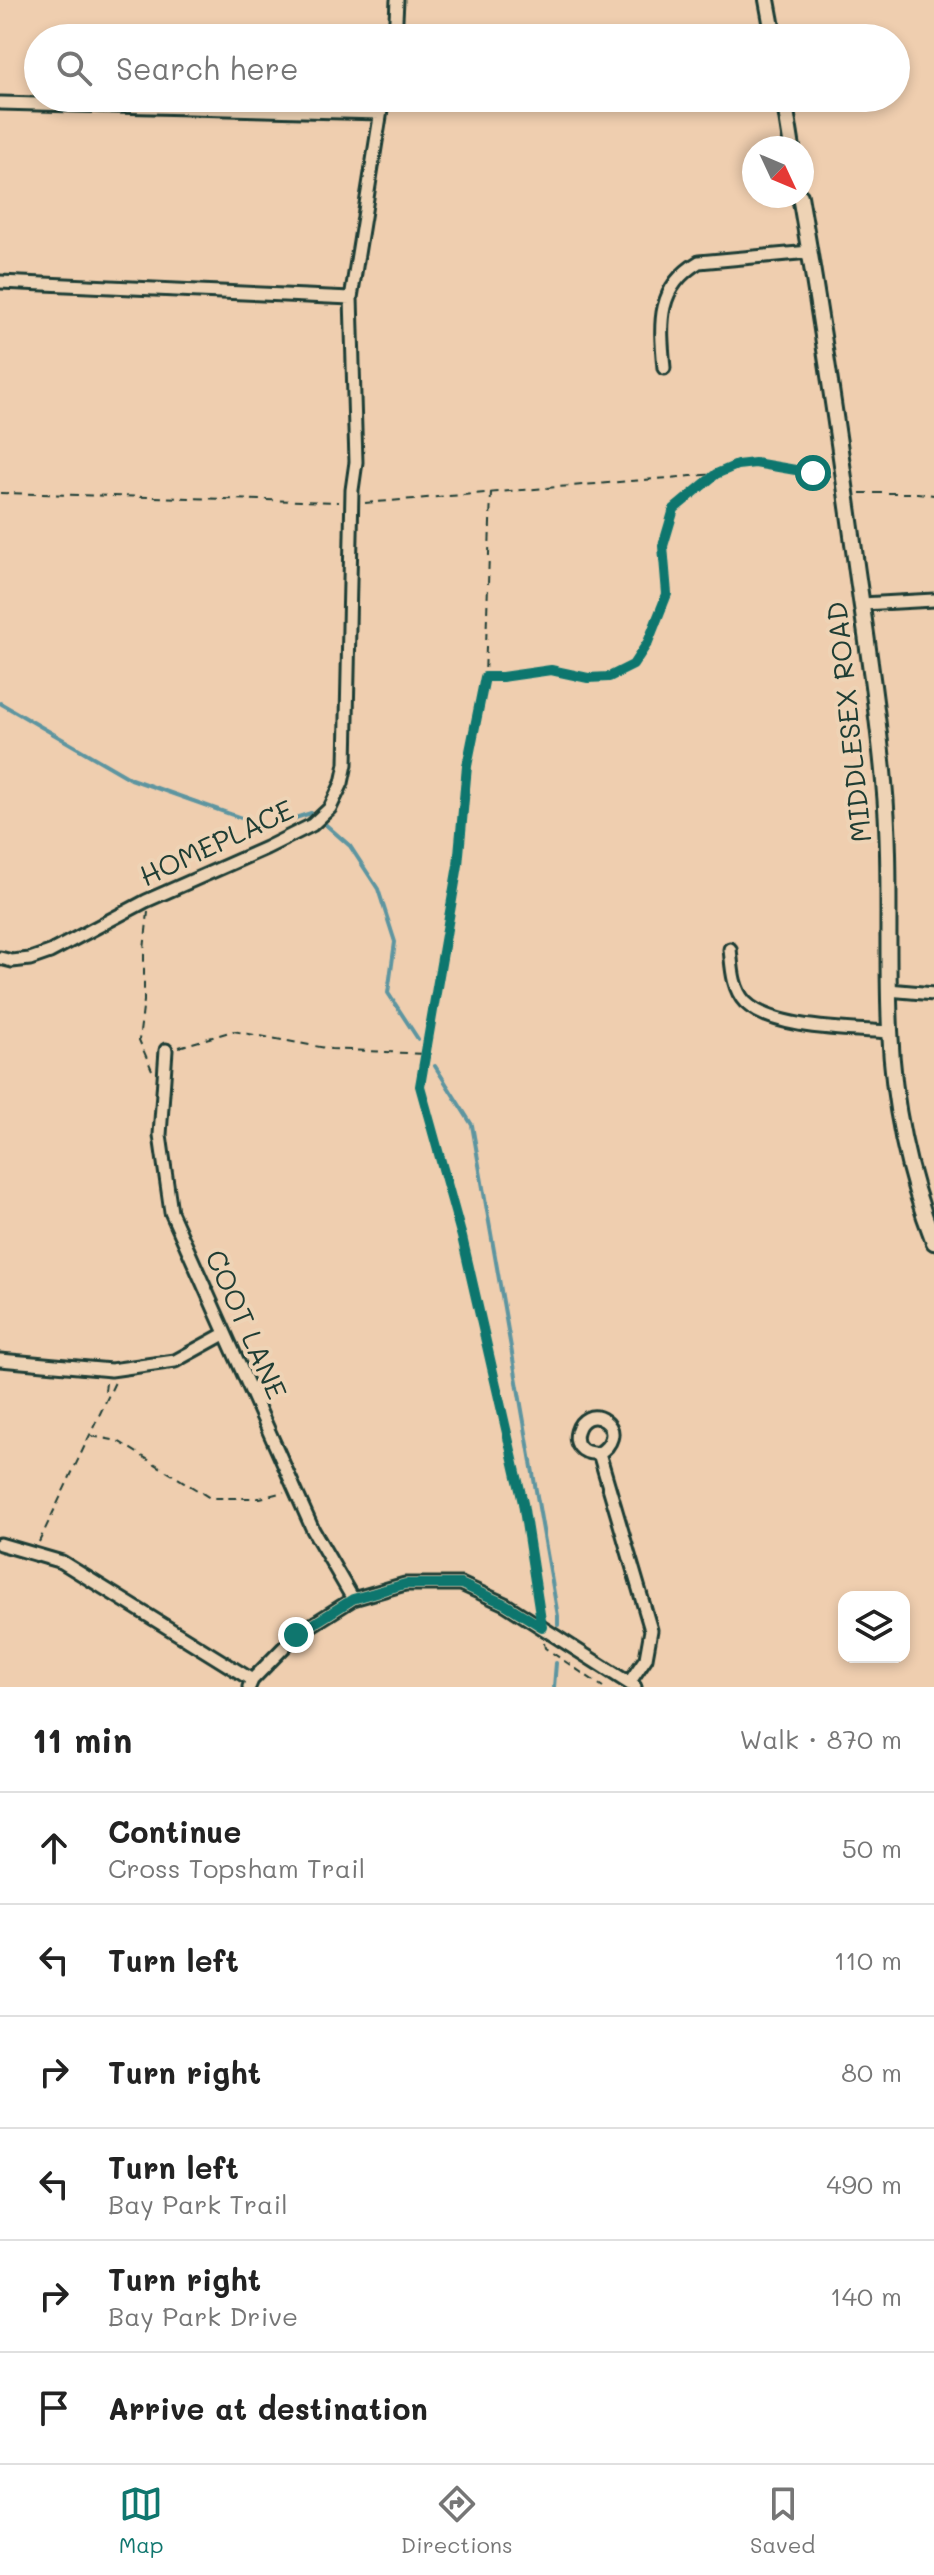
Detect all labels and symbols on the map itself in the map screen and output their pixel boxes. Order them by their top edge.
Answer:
north arrow [742,136,814,208]
route start [795,455,831,491]
street label: MIDDLESEX ROAD [817,600,879,844]
street label: HOMEPLACE [133,791,299,893]
street label: COOT LANE [198,1244,296,1404]
route end [278,1617,314,1653]

